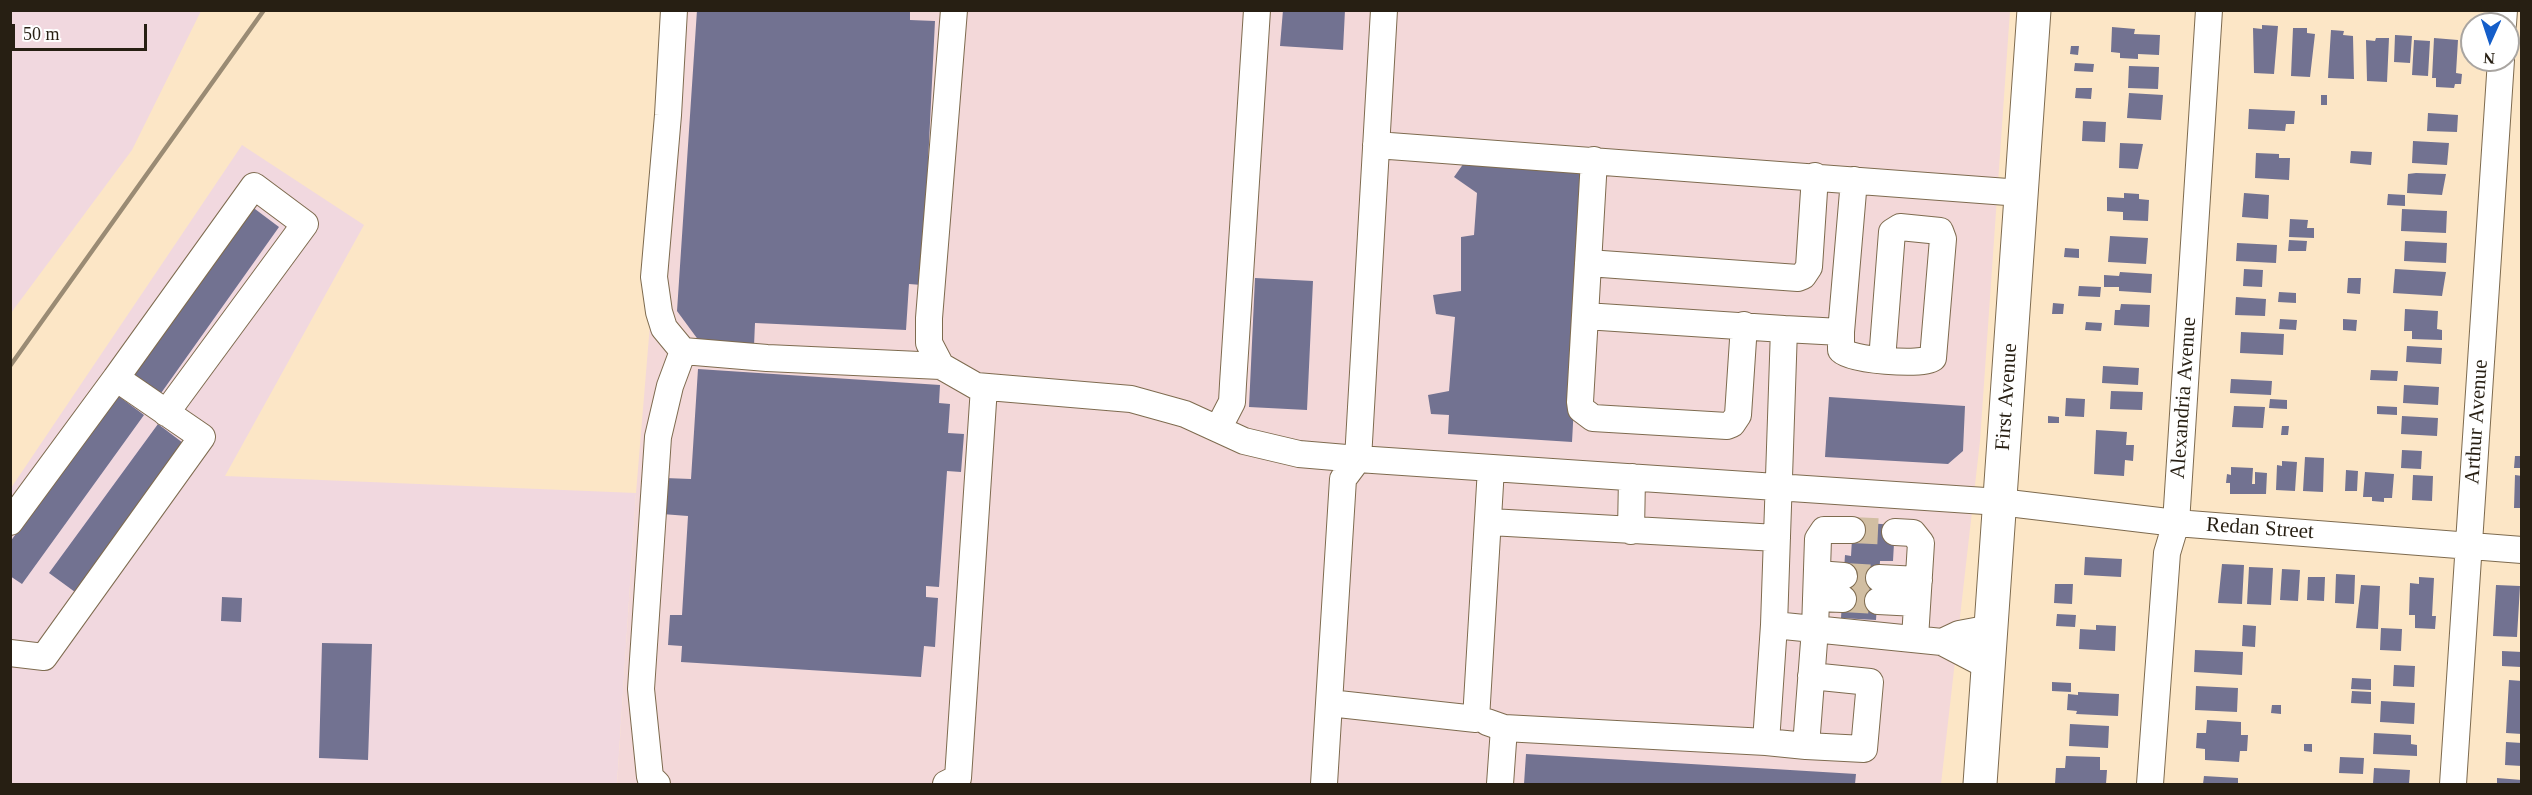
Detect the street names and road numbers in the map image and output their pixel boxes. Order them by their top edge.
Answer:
street label: Alexandria Avenue [2166,316,2202,480]
street label: First Avenue [1991,342,2023,452]
street label: Arthur Avenue [2460,359,2494,485]
street label: Redan Street [2205,513,2315,545]

